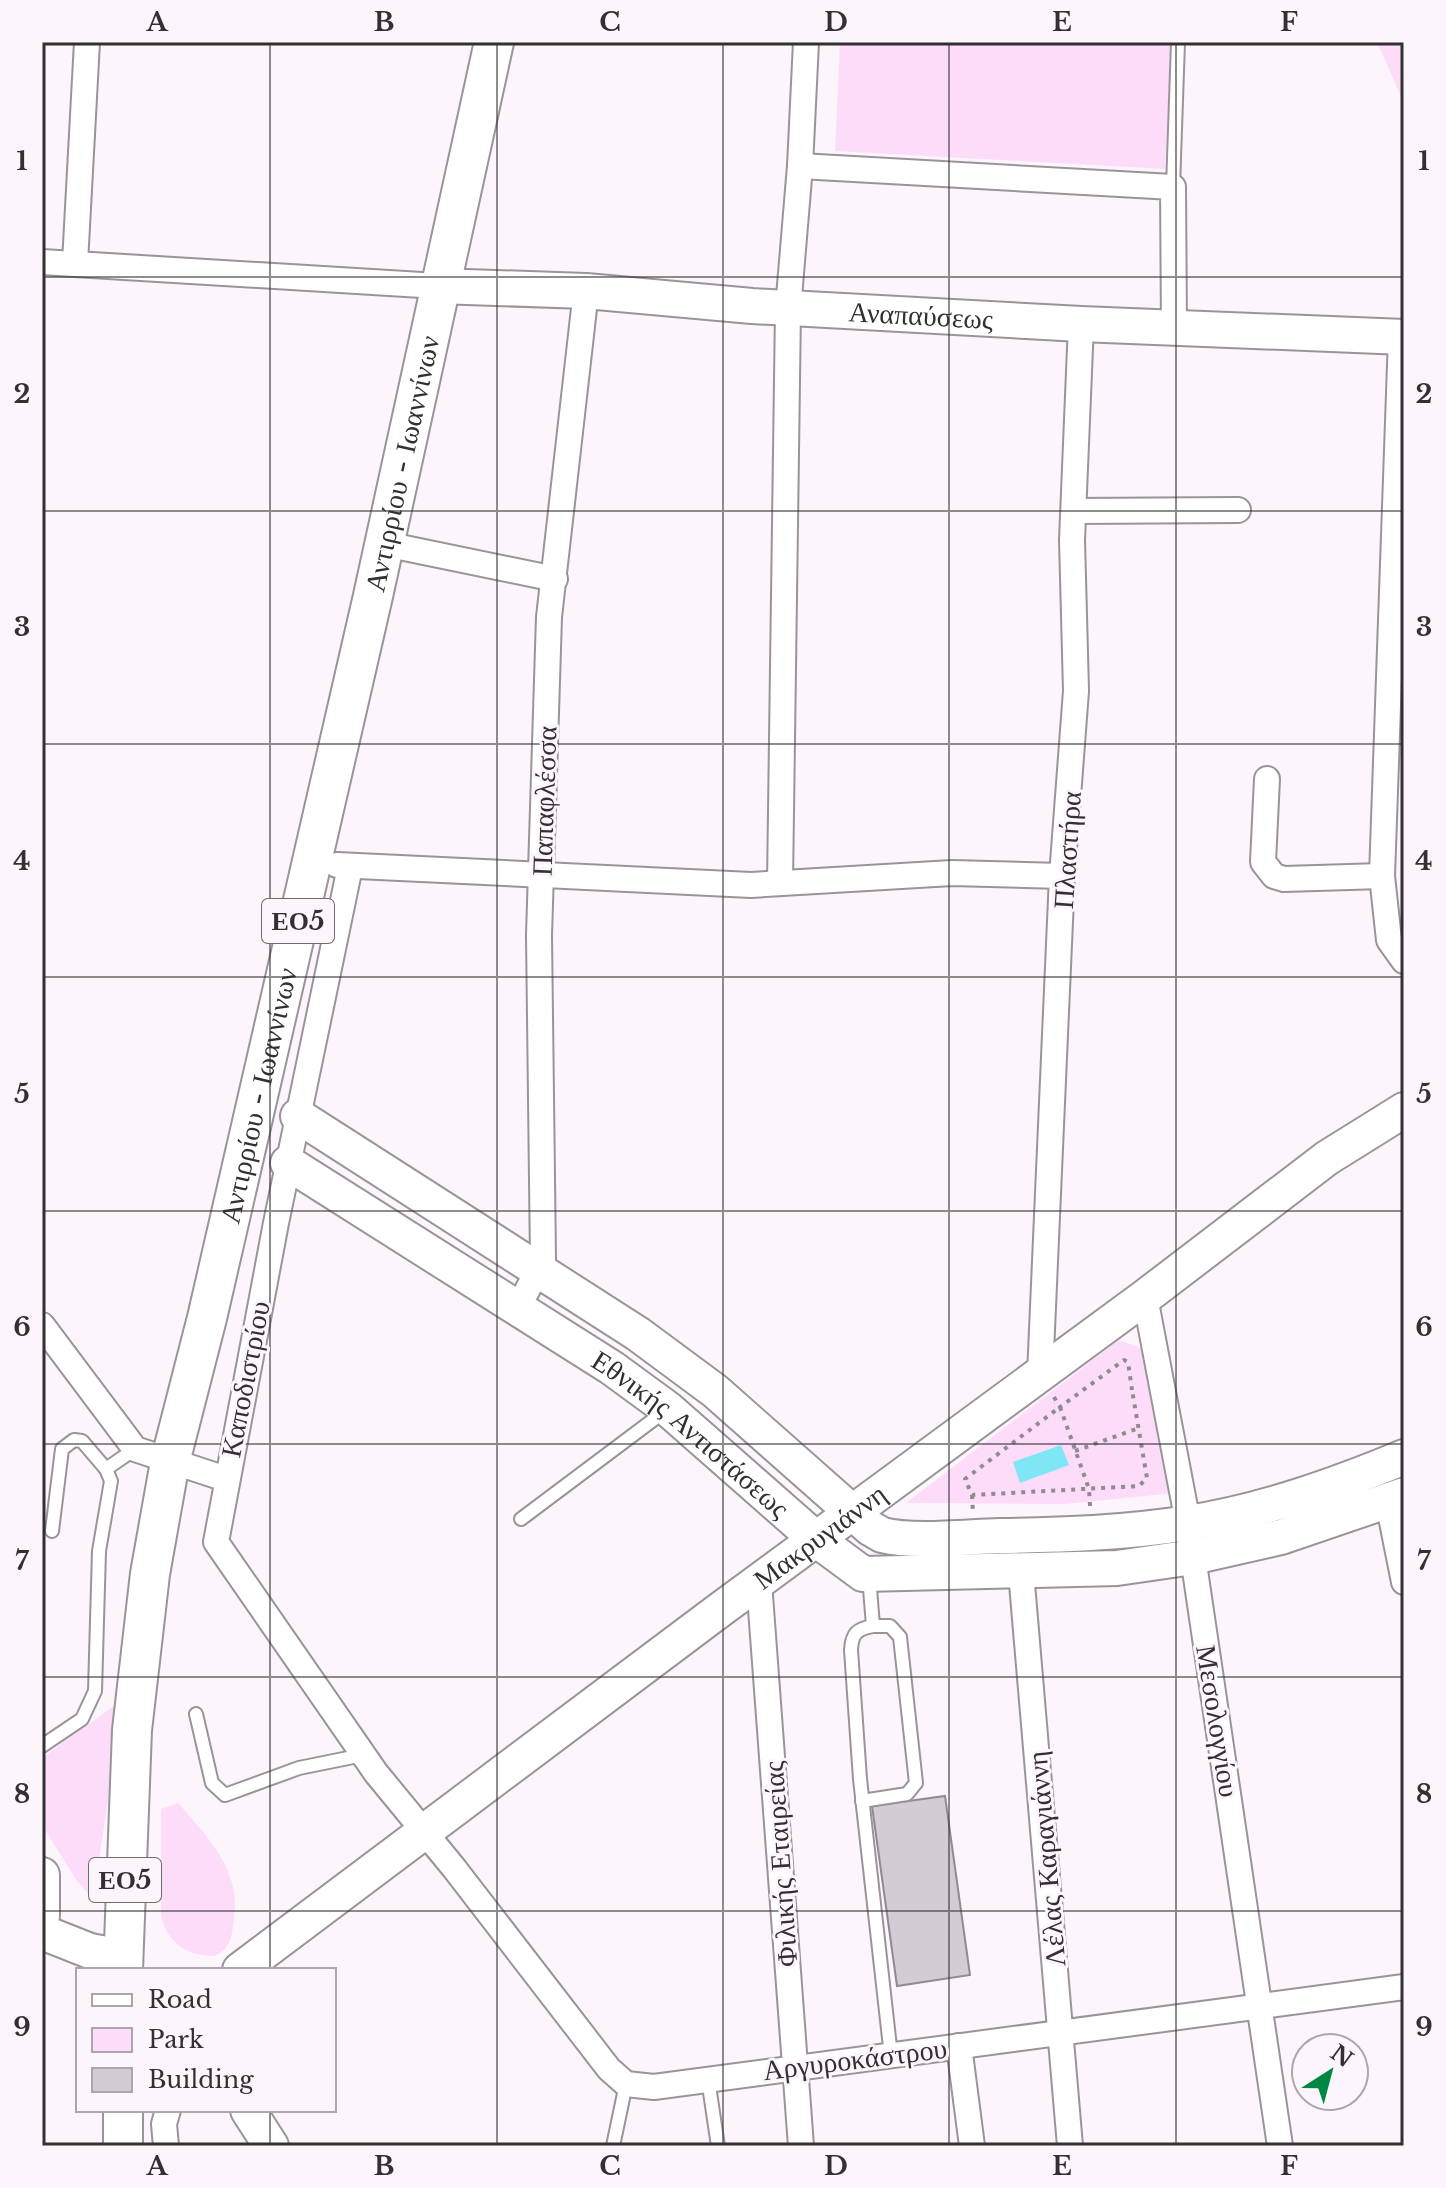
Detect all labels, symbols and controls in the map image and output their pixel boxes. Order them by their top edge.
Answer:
text: A [145,6,168,38]
text: B [374,6,394,38]
text: C [599,6,621,38]
text: D [824,6,848,38]
text: E [1052,6,1072,38]
text: F [1280,6,1298,38]
text: 1 [16,145,28,177]
text: 1 [1418,145,1430,177]
street label: Αναπαύσεως [848,294,994,337]
street label: Αντιρρίου - Ιωαννίνων [357,332,447,595]
text: 2 [14,378,30,410]
text: 2 [1416,378,1432,410]
text: 3 [14,611,30,643]
text: 3 [1416,611,1432,643]
street label: Παπαφλέσσα [524,725,565,877]
street label: Πλαστήρα [1046,790,1089,910]
text: 4 [13,845,31,877]
text: 4 [1415,845,1433,877]
road number: ΕΟ5 [262,899,334,943]
street label: Αντιρρίου - Ιωαννίνων [212,964,305,1227]
text: 5 [14,1078,30,1110]
text: 5 [1416,1078,1432,1110]
street label: Καποδιστρίου [213,1298,278,1460]
text: 6 [13,1311,31,1343]
text: 6 [1415,1311,1433,1343]
street label: Εθνικής Αντιστάσεως [585,1343,796,1526]
street label: Μακρυγιάννη [747,1476,893,1597]
text: 7 [15,1545,29,1577]
text: 7 [1417,1545,1431,1577]
street label: Μεσολογγίου [1188,1643,1247,1800]
street label: Λέλας Καραγιάννη [1020,1750,1073,1968]
street label: Φιλικής Εταιρείας [756,1760,805,1968]
text: 8 [14,1778,30,1810]
text: 8 [1416,1778,1432,1810]
road number: ΕΟ5 [89,1858,161,1902]
legend [76,1968,336,2112]
text: Road [148,1985,212,2014]
text: 9 [13,2011,31,2043]
text: 9 [1415,2011,1433,2043]
text: Park [148,2025,204,2054]
street label: Αργυροκάστρου [761,2031,949,2088]
north arrow [1290,2032,1370,2112]
text: N [1325,2039,1358,2073]
text: Building [148,2065,254,2094]
text: A [145,2150,168,2182]
text: B [374,2150,394,2182]
text: C [599,2150,621,2182]
text: D [824,2150,848,2182]
text: E [1052,2150,1072,2182]
text: F [1280,2150,1298,2182]

